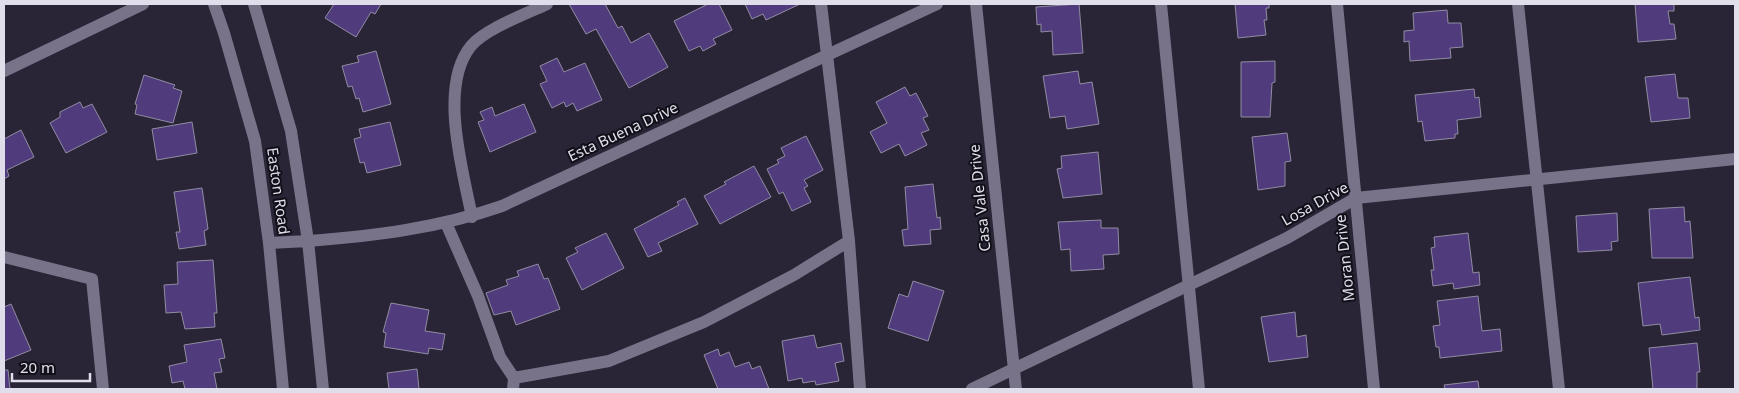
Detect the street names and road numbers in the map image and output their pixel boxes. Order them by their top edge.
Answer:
street label: Esta Buena Drive [564,97,681,165]
street label: Casa Vale Drive [963,143,995,253]
street label: Easton Road [263,146,295,236]
street label: Losa Drive [1278,177,1352,230]
street label: Moran Drive [1329,214,1359,303]

